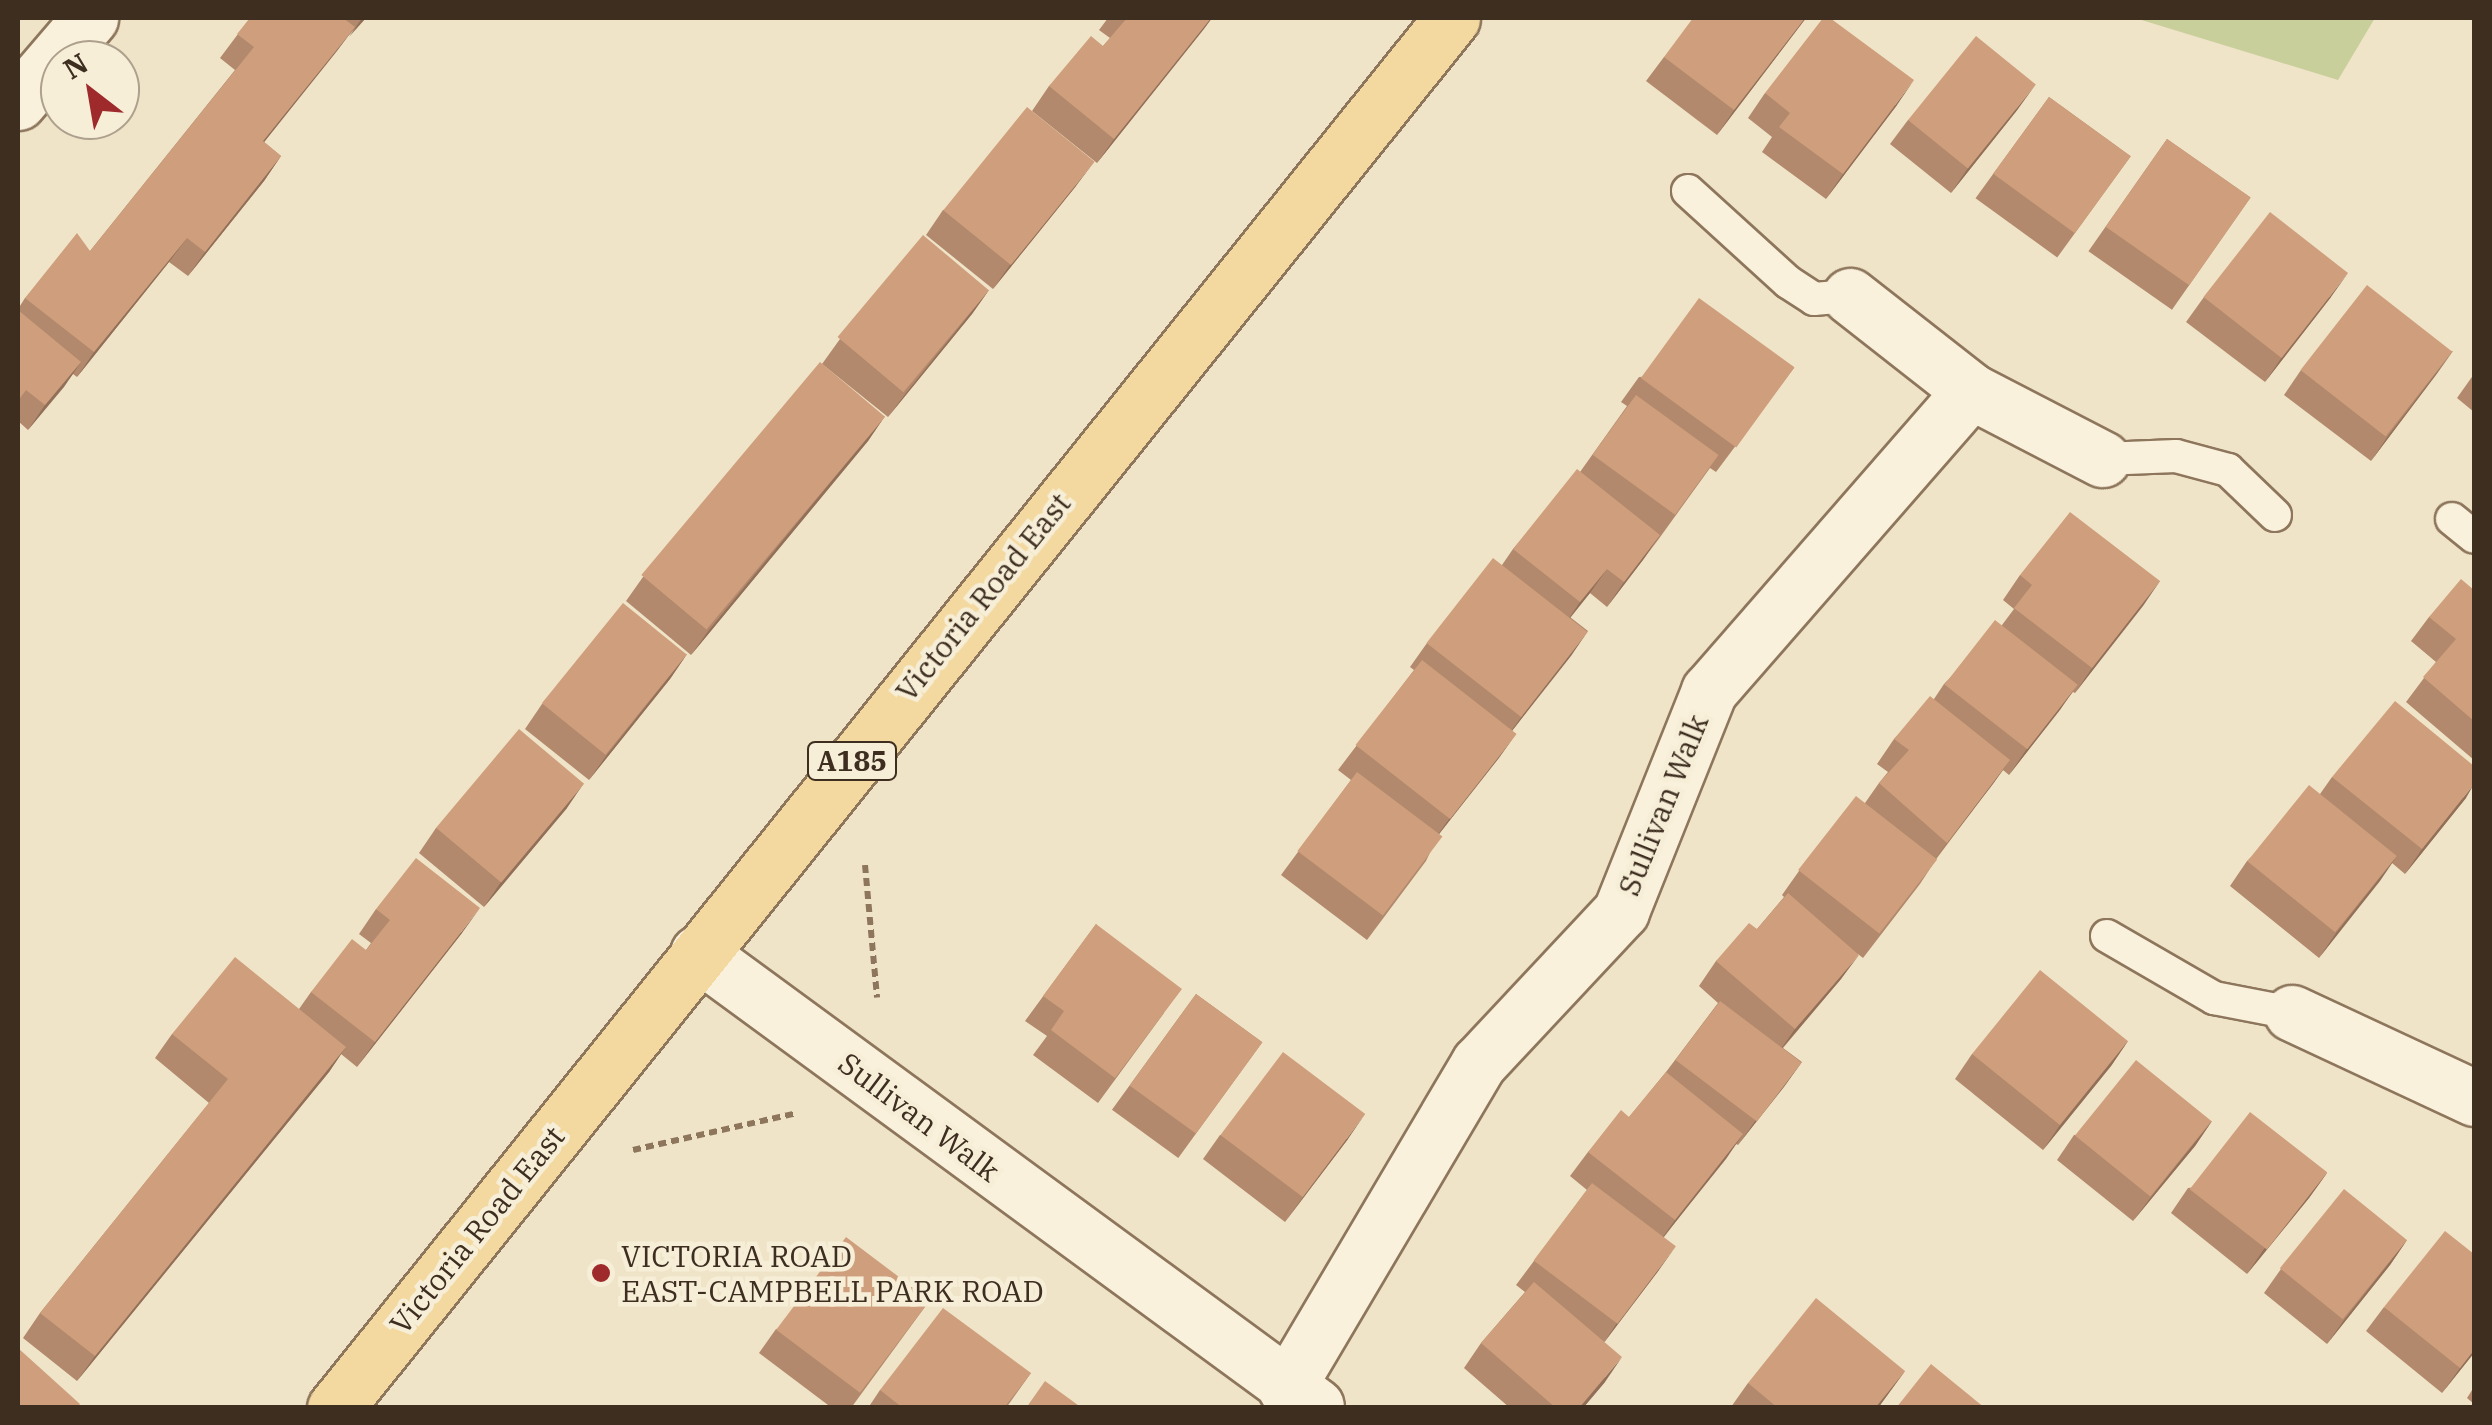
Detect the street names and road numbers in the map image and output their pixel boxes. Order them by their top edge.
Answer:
street label: Victoria Road East [888,486,1078,708]
street label: Sullivan Walk [1610,709,1716,901]
road number: A185 [807,738,897,784]
street label: Sullivan Walk [832,1045,1006,1189]
street label: Victoria Road East [382,1119,572,1341]

